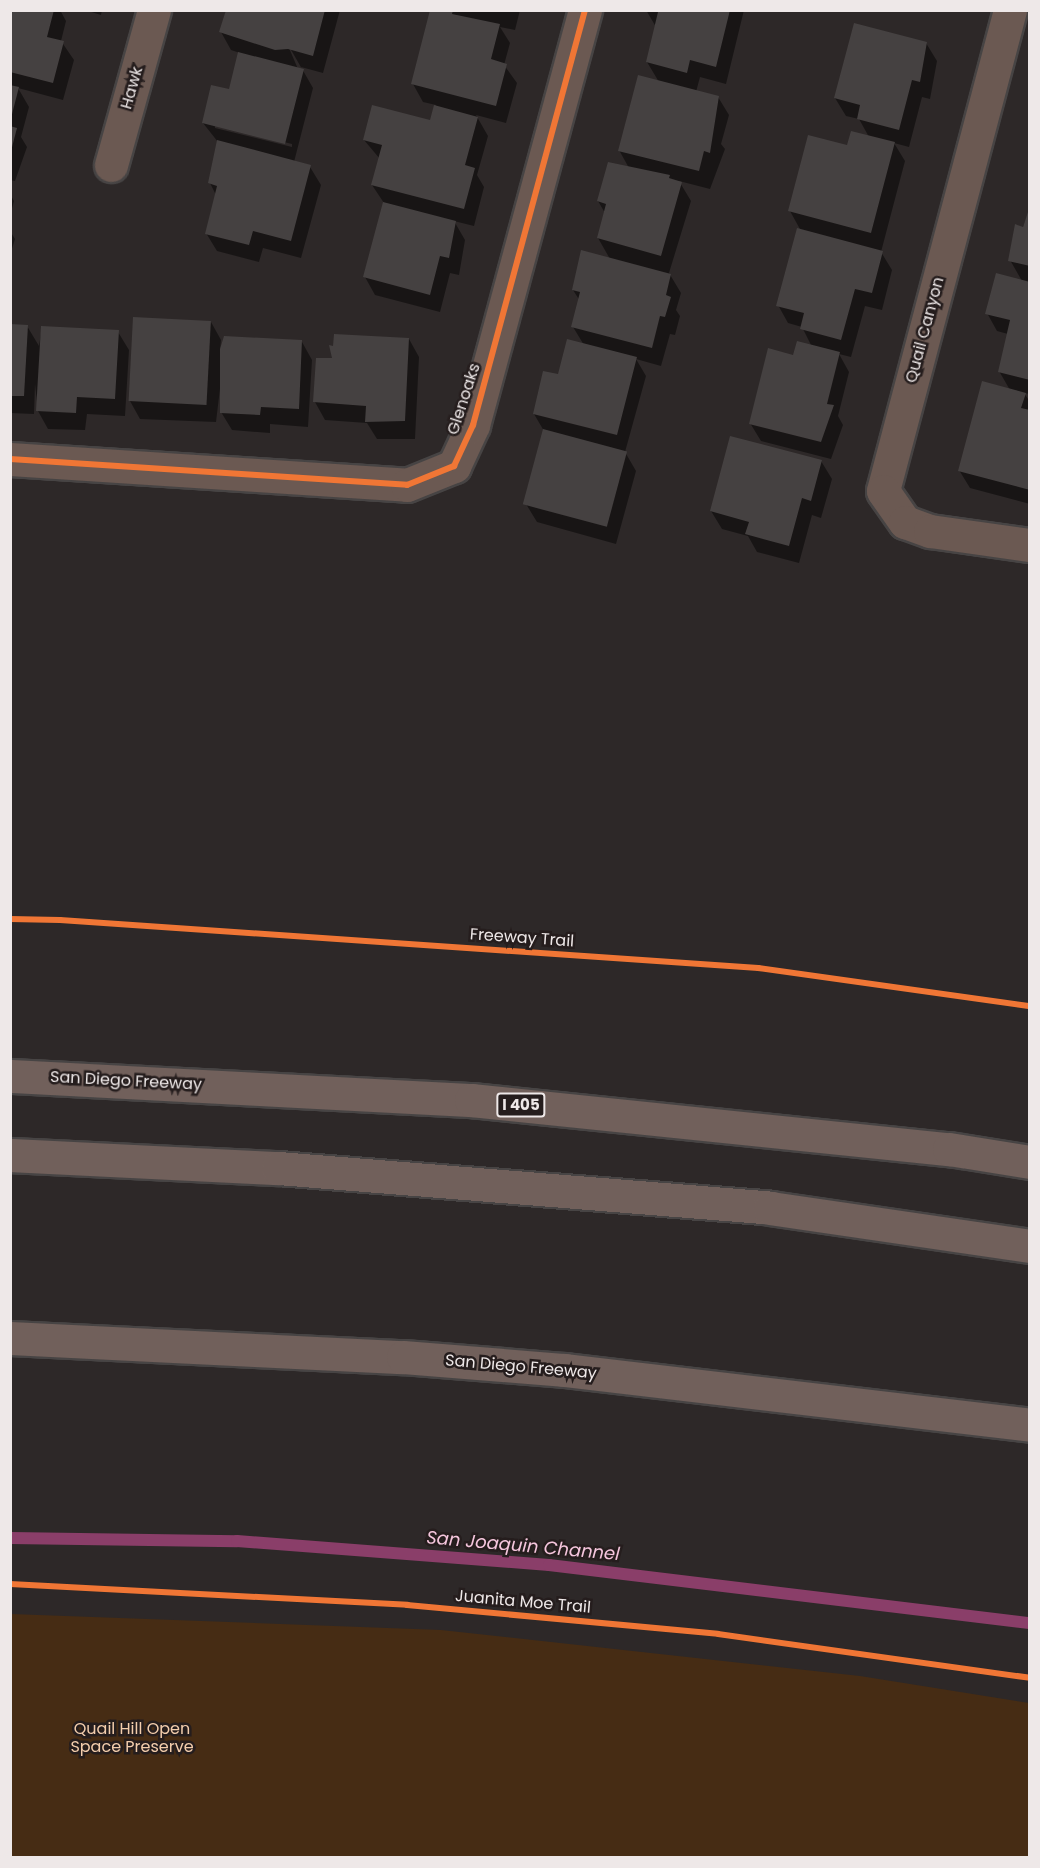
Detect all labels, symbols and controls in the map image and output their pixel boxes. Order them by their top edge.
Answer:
street label: Hawk [117,65,147,111]
street label: Quail Canyon [902,275,948,385]
street label: Glenoaks [443,361,485,437]
street label: Freeway Trail [469,925,575,951]
street label: San Diego Freeway [50,1067,202,1095]
road number: I 405 [496,1093,546,1117]
street label: San Diego Freeway [444,1351,598,1383]
water label: San Joaquin Channel [425,1527,621,1565]
street label: Juanita Moe Trail [454,1587,592,1617]
park label: Quail Hill Open Space Preserve [70,1719,194,1757]

